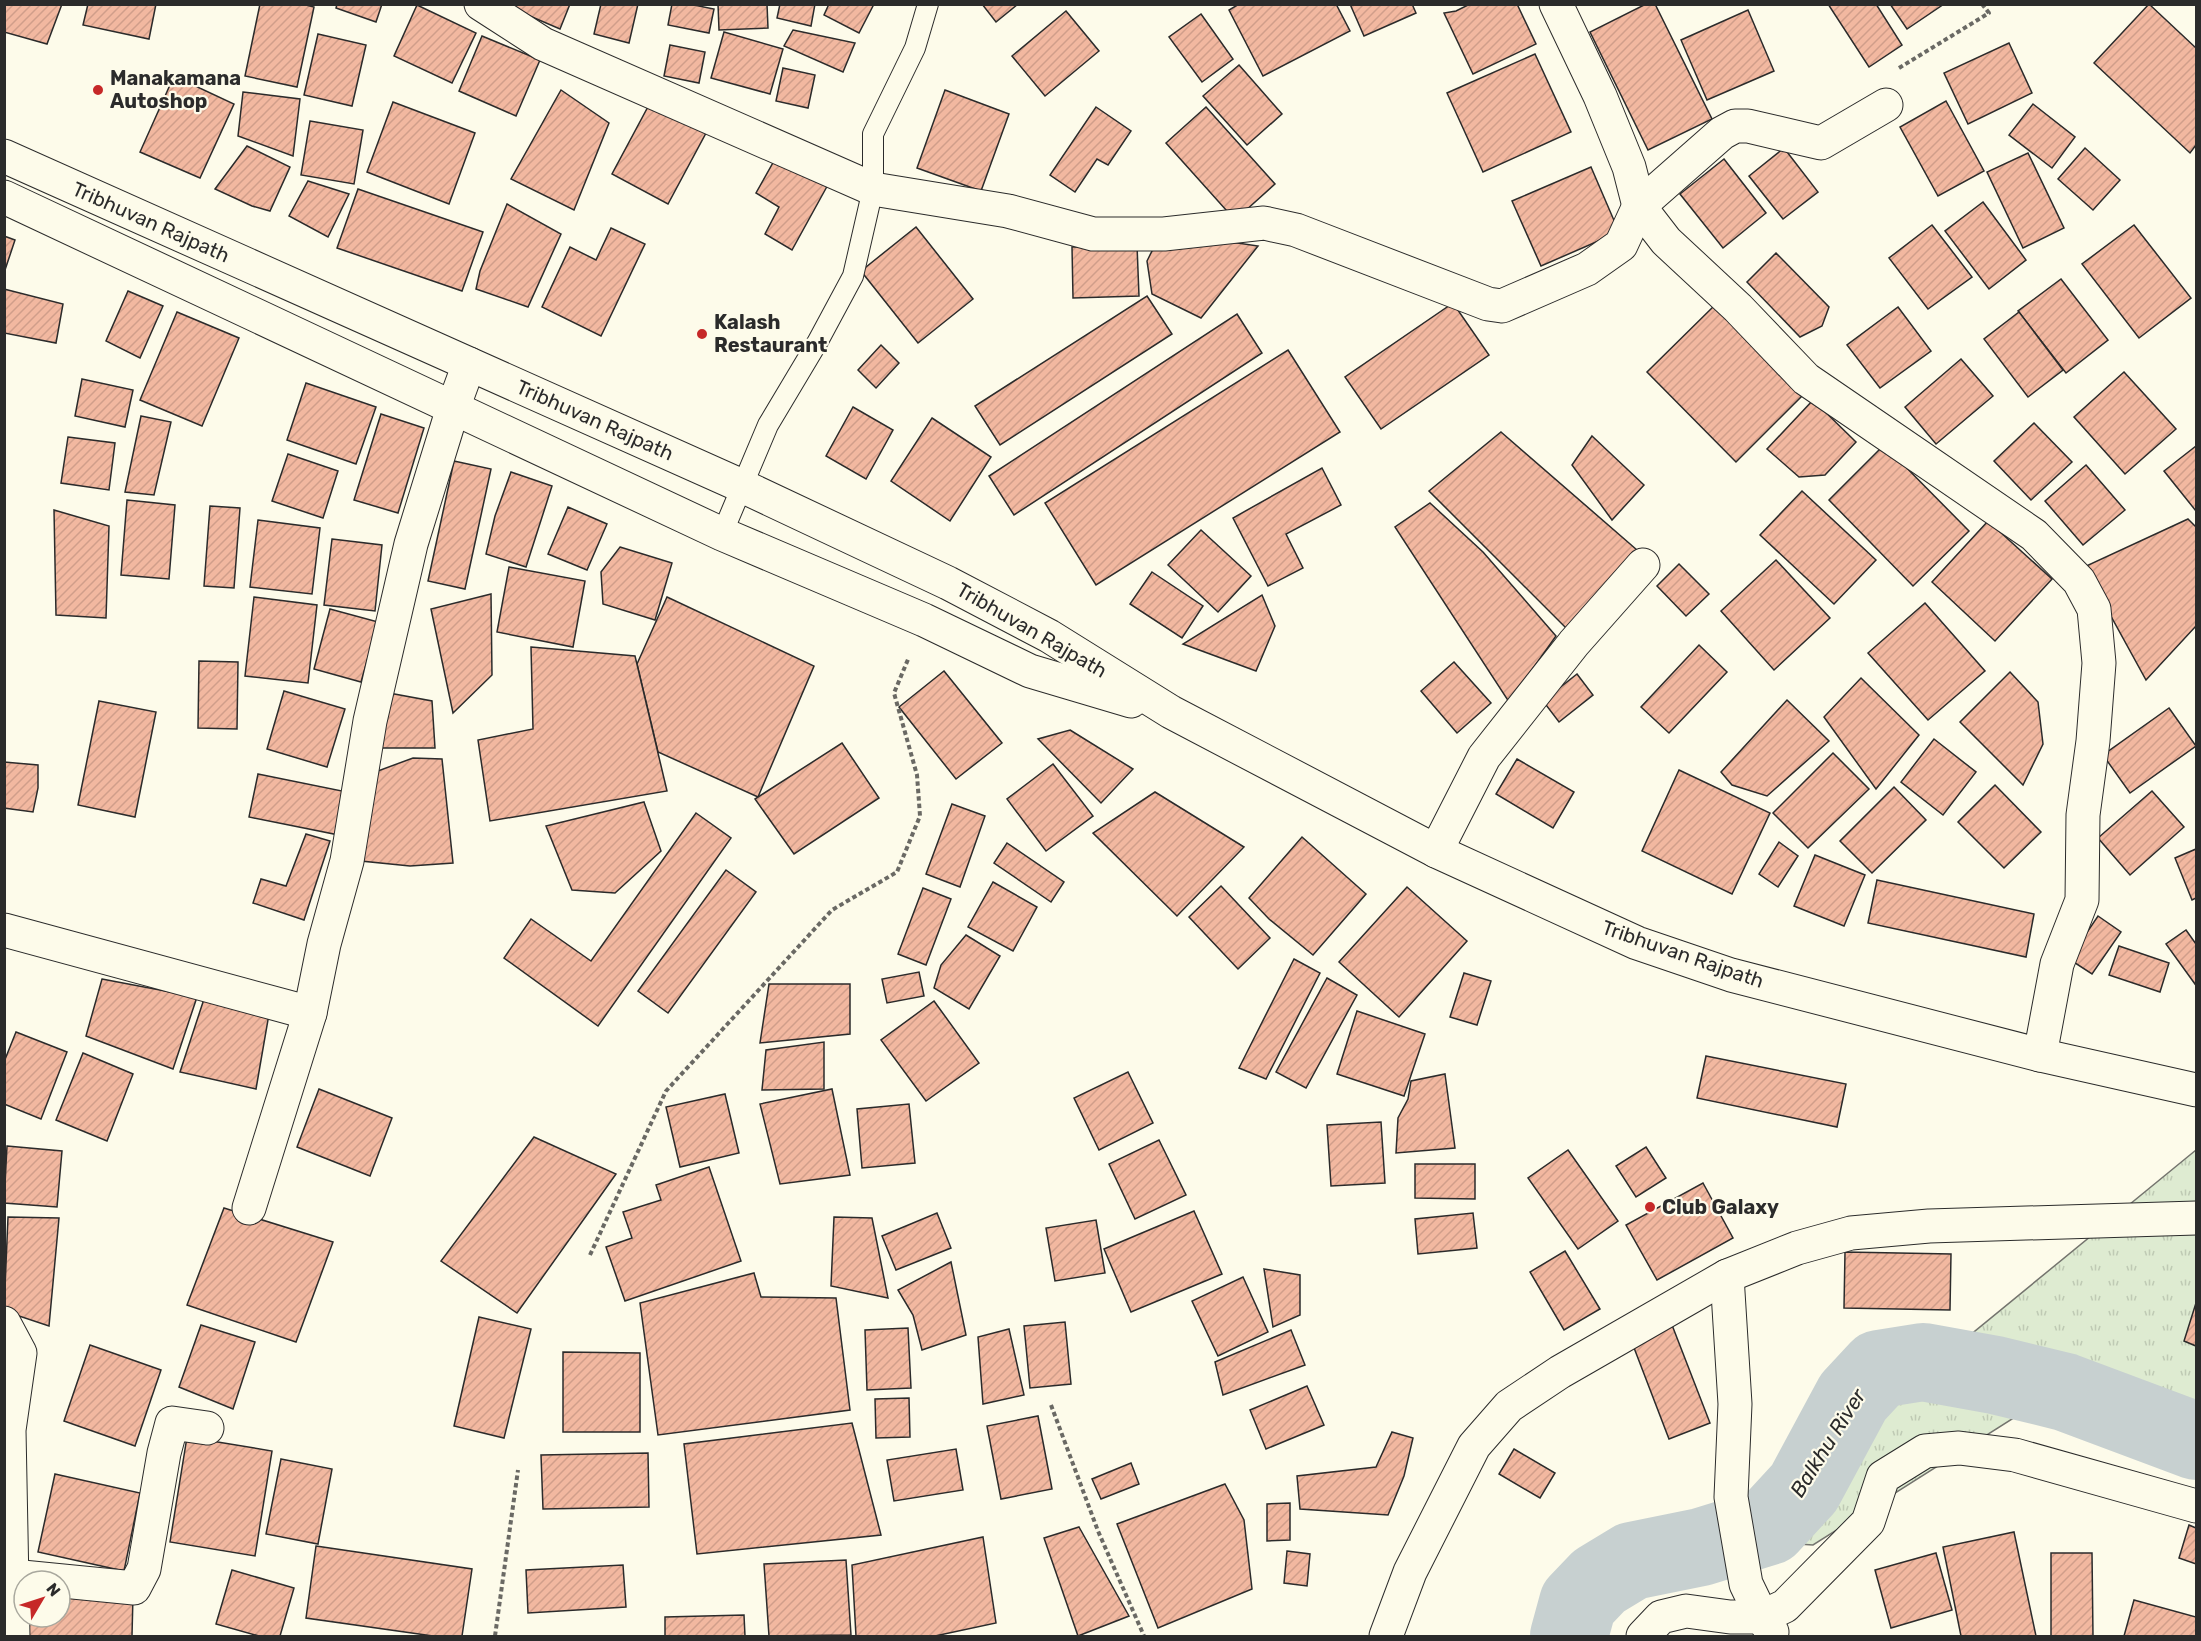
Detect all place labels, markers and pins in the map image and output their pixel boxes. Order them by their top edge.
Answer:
place label: Manakamana Autoshop [110,66,241,113]
marker: Manakamana Autoshop [91,83,105,97]
place label: Kalash Restaurant [714,310,827,357]
marker: Kalash Restaurant [695,327,709,341]
place label: Club Galaxy [1662,1195,1779,1219]
marker: Club Galaxy [1643,1200,1657,1214]

